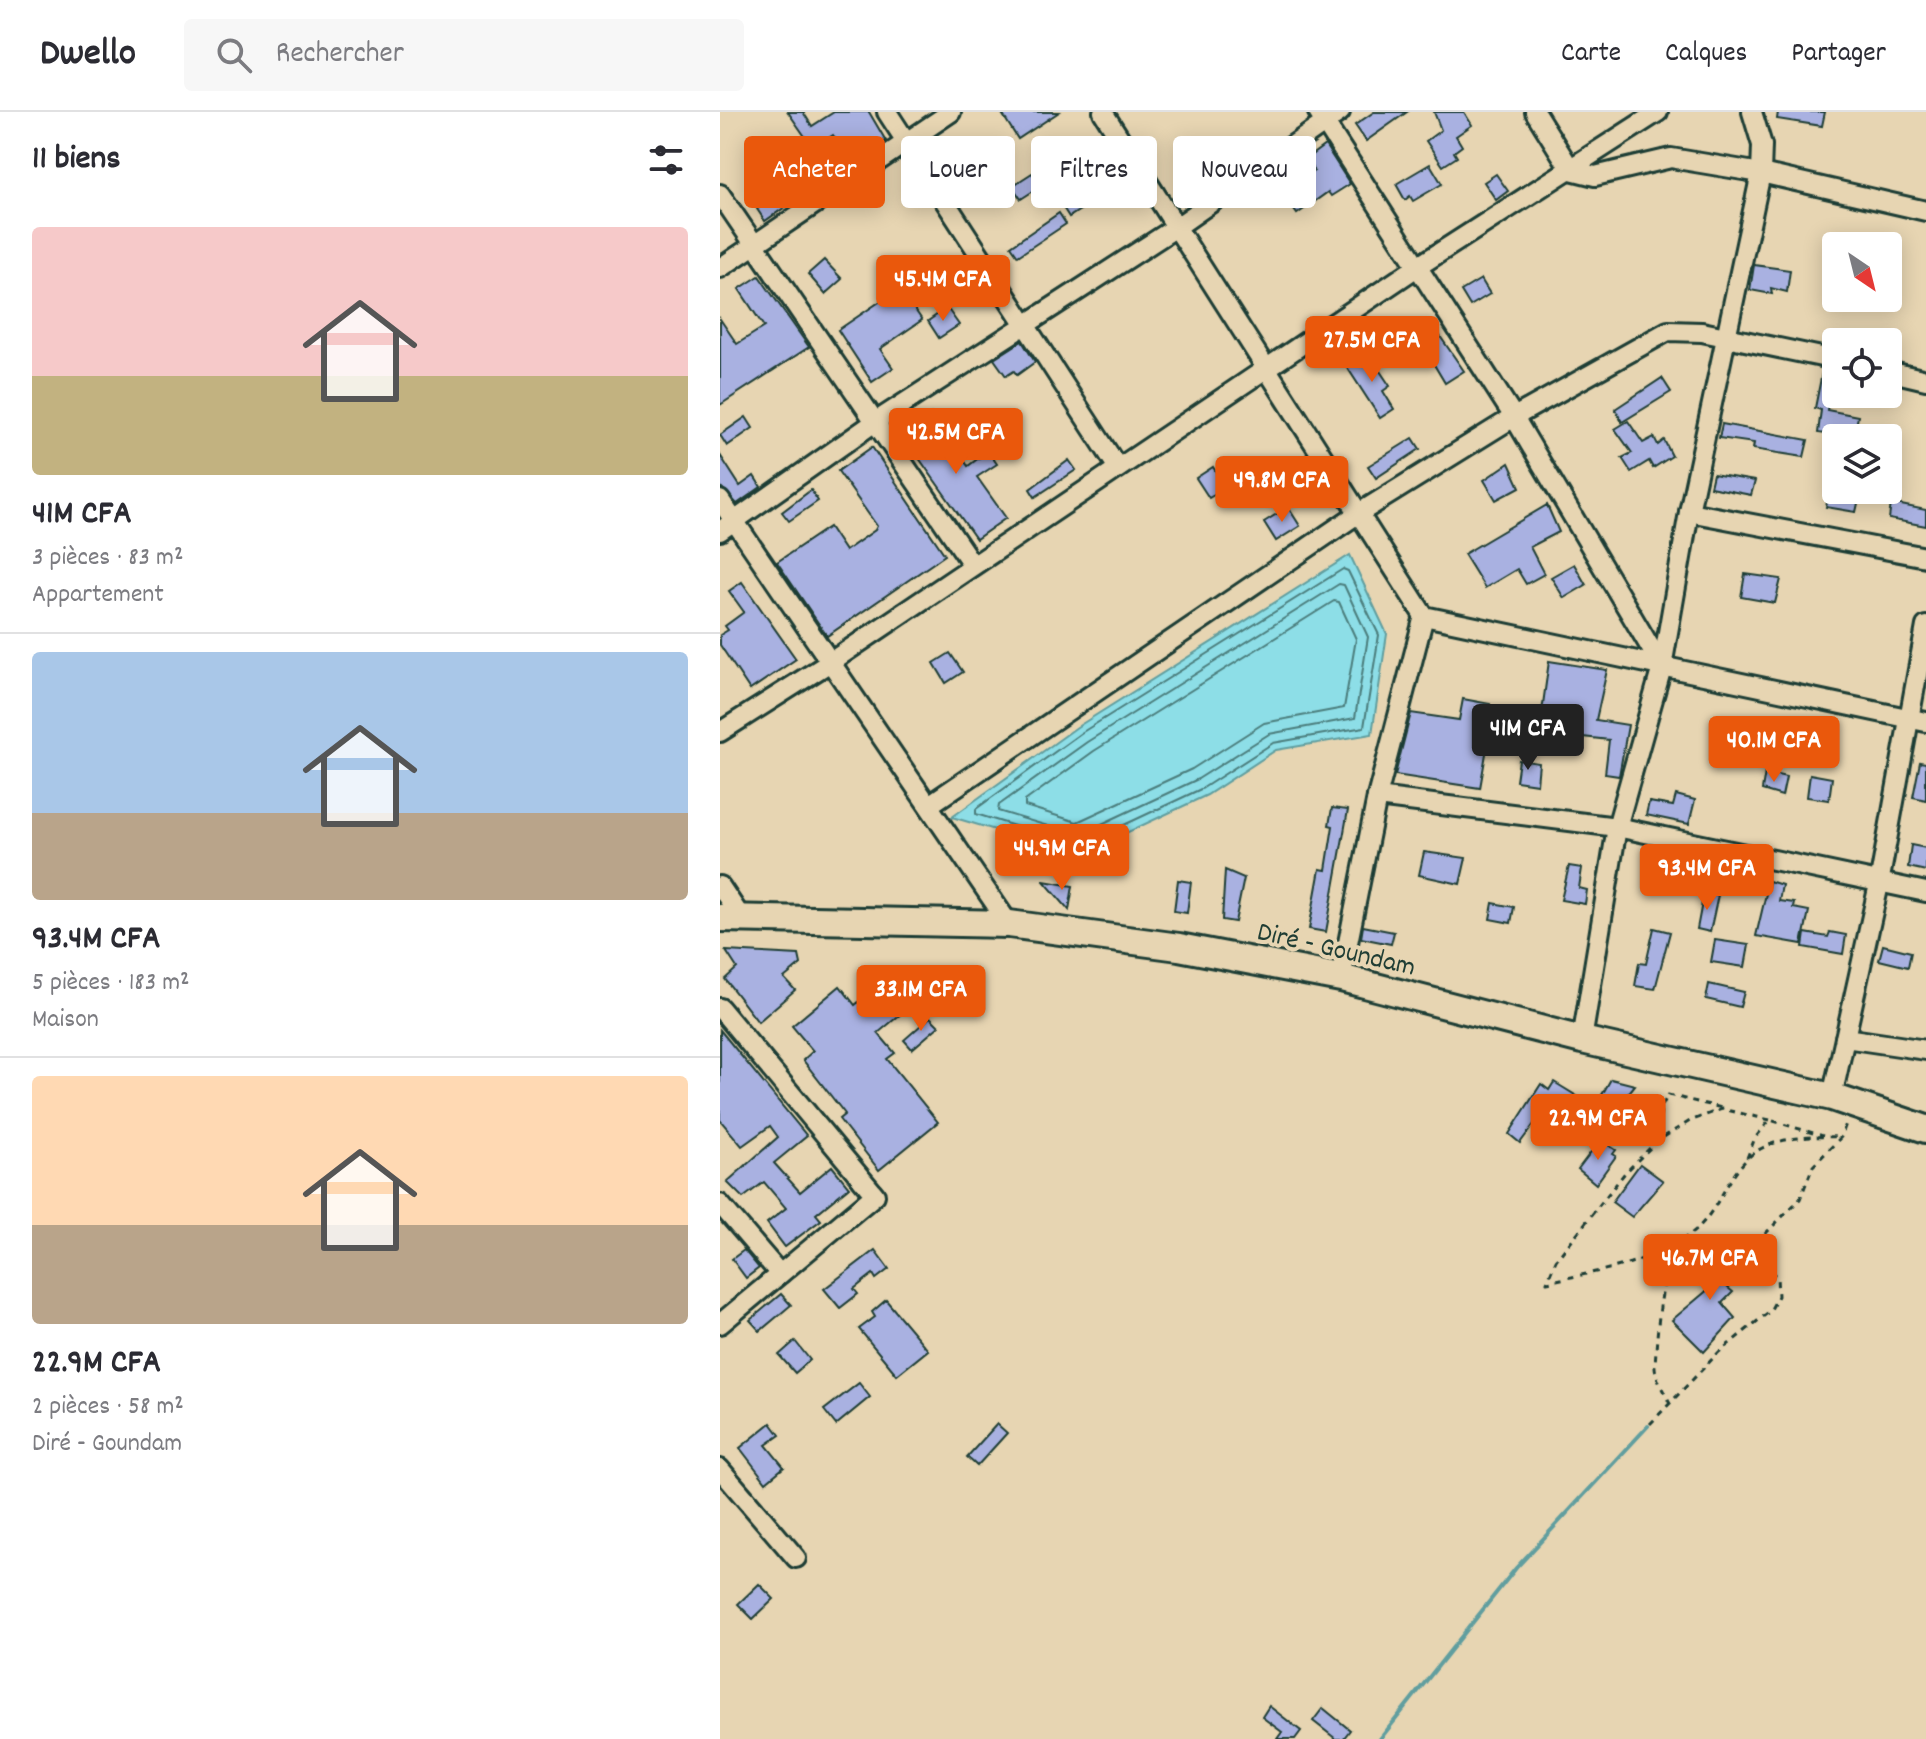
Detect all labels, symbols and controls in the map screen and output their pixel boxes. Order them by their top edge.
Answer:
search box [184,19,744,91]
text: Dwello [40,28,136,83]
icon: search [212,33,256,77]
text: Rechercher [276,34,404,77]
text: Carte [1561,35,1621,75]
text: Calques [1665,35,1747,75]
text: Partager [1791,35,1886,75]
text: 11 biens [32,136,121,185]
chip: Acheter [744,136,885,208]
chip: Louer [901,136,1015,208]
chip: Filtres [1031,136,1157,208]
chip: Nouveau [1173,136,1316,208]
icon: filters [644,138,688,182]
north arrow [1822,232,1902,312]
map controls [1822,232,1902,504]
pin: 45.4M CFA [851,255,1035,323]
text: 45.4M CFA [894,262,992,299]
icon: home [288,279,432,423]
pin: 27.5M CFA [1280,316,1464,384]
text: 27.5M CFA [1323,323,1421,360]
button: locate [1822,328,1902,408]
pin: 42.5M CFA [864,408,1048,476]
text: 42.5M CFA [907,415,1005,452]
button: layers [1822,424,1902,504]
pin: 49.8M CFA [1190,456,1374,524]
text: 49.8M CFA [1233,463,1331,500]
text: 41M CFA [32,491,132,540]
text: 3 pièces · 83 m² [32,540,183,577]
text: Appartement [32,577,164,614]
icon: home [288,704,432,848]
pin: 41M CFA [1454,704,1602,772]
text: 41M CFA [1490,711,1566,748]
pin: 40.1M CFA [1682,716,1866,784]
text: 40.1M CFA [1727,723,1821,760]
pin: 44.9M CFA [970,824,1154,892]
text: 44.9M CFA [1013,831,1111,868]
pin: 93.4M CFA [1615,844,1799,912]
text: 93.4M CFA [1658,851,1756,888]
street label: Diré - Goundam [1253,914,1419,990]
text: 93.4M CFA [32,916,161,965]
text: 5 pièces · 183 m² [32,965,190,1002]
pin: 33.1M CFA [829,965,1013,1033]
text: 33.1M CFA [875,972,967,1009]
text: Maison [32,1002,99,1039]
pin: 22.9M CFA [1506,1094,1690,1162]
text: 22.9M CFA [1549,1101,1647,1138]
icon: home [288,1128,432,1272]
pin: 46.7M CFA [1618,1234,1802,1302]
text: 46.7M CFA [1661,1241,1759,1278]
text: 22.9M CFA [32,1340,161,1389]
text: 2 pièces · 58 m² [32,1389,184,1426]
text: Diré - Goundam [32,1426,182,1463]

